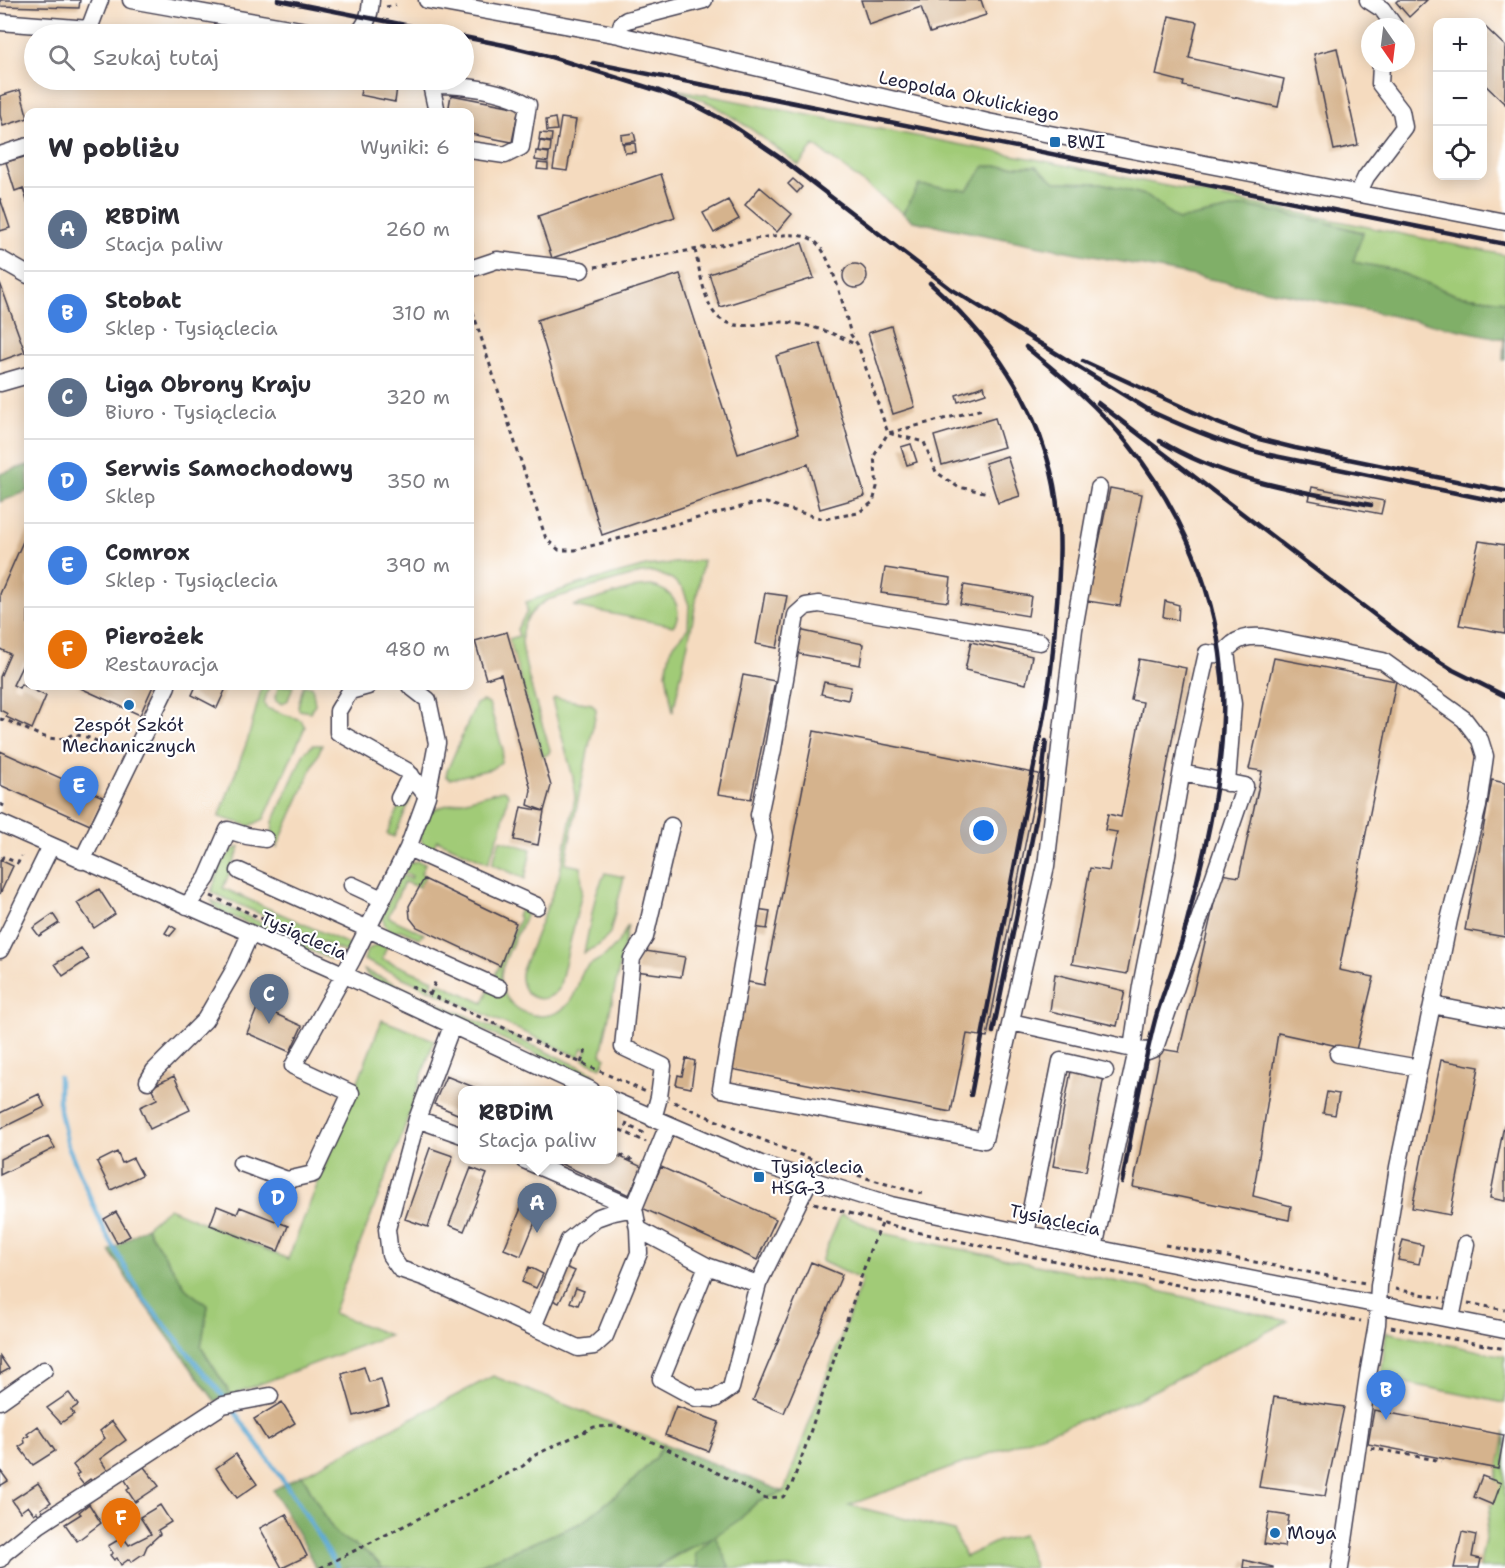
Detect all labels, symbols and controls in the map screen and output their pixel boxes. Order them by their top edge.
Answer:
north arrow [1361,18,1415,72]
map controls [1433,18,1487,180]
button: + [1433,18,1487,72]
search box [24,24,474,90]
icon: search [45,41,78,74]
text: Szukaj tutaj [93,43,219,72]
street label: Leopolda Okulickiego [877,65,1061,127]
button: − [1433,72,1487,126]
button: locate [1433,126,1487,180]
text: W pobliżu [48,130,180,165]
place label: BWI [1067,130,1105,154]
text: Wyniki: 6 [360,134,450,160]
marker: BWI [1048,135,1062,149]
text: RBDiM [105,202,180,231]
text: A [60,216,75,242]
text: 260 m [385,216,450,242]
text: Stacja paliw [105,231,223,257]
text: Stobat [105,286,181,315]
text: B [61,300,74,326]
text: 310 m [391,300,450,326]
text: Sklep · Tysiąclecia [105,315,278,341]
text: Liga Obrony Kraju [105,370,312,399]
text: C [61,384,74,410]
text: 320 m [386,384,450,410]
text: Biuro · Tysiąclecia [105,399,276,425]
text: Serwis Samochodowy [105,454,353,483]
text: D [60,468,75,494]
text: 350 m [386,468,450,494]
text: Sklep [105,483,156,509]
text: Comrox [105,538,190,567]
text: E [61,552,74,578]
text: 390 m [385,552,450,578]
text: Sklep · Tysiąclecia [105,567,278,593]
text: Pierożek [105,622,204,651]
text: F [62,636,73,662]
text: 480 m [385,636,450,662]
text: Restauracja [105,651,219,677]
marker: Zespół Szkół Mechanicznych [122,698,136,712]
place label: Zespół Szkół Mechanicznych [62,713,196,758]
pin: E [60,766,98,816]
your location [969,816,998,845]
street label: Tysiąclecia [257,906,351,966]
pin: C [250,974,288,1024]
popup [458,1086,617,1164]
text: RBDiM [478,1098,553,1127]
text: Stacja paliw [478,1127,597,1153]
place label: Tysiąclecia HSG-3 [771,1155,864,1200]
marker: Tysiąclecia HSG-3 [752,1170,766,1184]
pin: D [258,1178,298,1228]
pin: A [518,1184,556,1233]
street label: Tysiąclecia [1007,1199,1103,1241]
pin: B [1366,1370,1406,1420]
pin: F [102,1498,140,1548]
place label: Moya [1287,1521,1336,1545]
marker: Moya [1268,1526,1282,1540]

